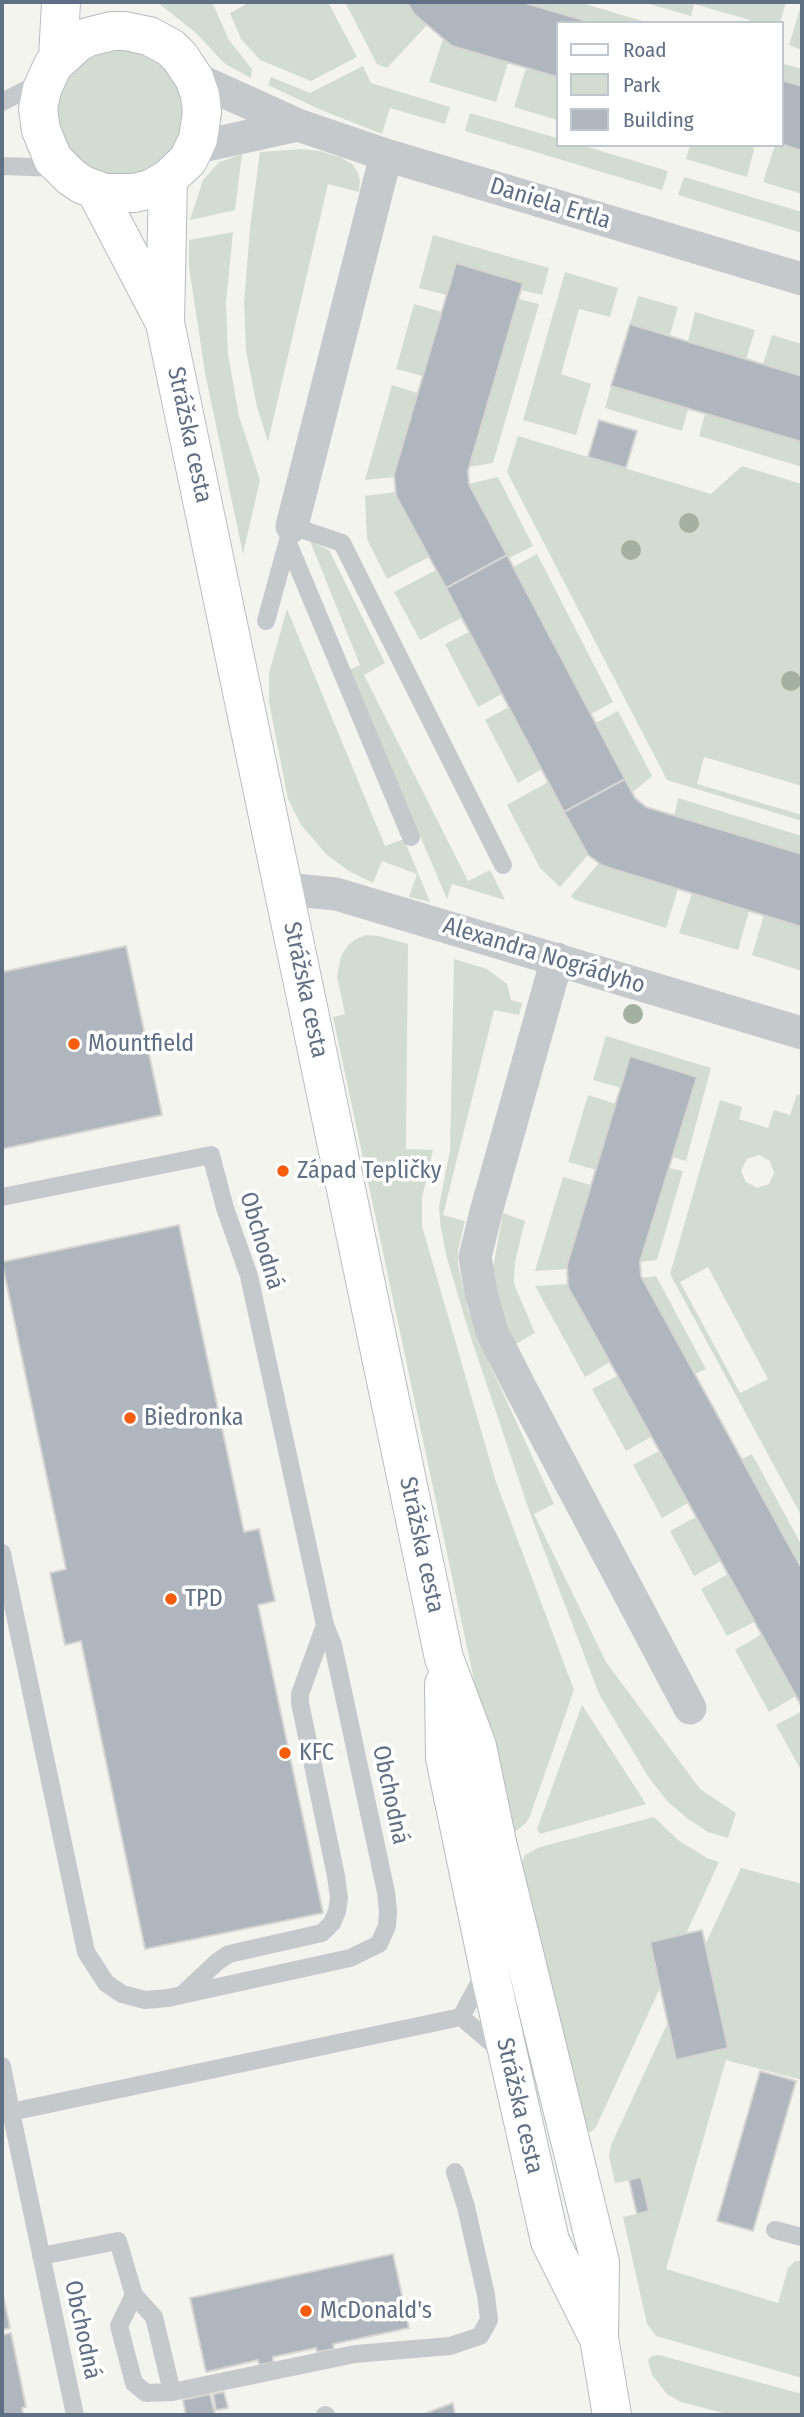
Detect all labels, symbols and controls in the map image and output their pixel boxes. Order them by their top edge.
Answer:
legend [556,21,783,147]
text: Road [623,37,667,63]
text: Park [623,72,660,98]
text: Building [623,107,694,133]
street label: Daniela Ertla [486,172,614,236]
street label: Strážska cesta [161,364,217,506]
street label: Alexandra Nográdyho [440,912,648,1000]
street label: Strážska cesta [277,919,333,1061]
place label: Mountfield [88,1030,194,1058]
marker: Mountfield [66,1036,82,1052]
place label: Západ Tepličky [297,1157,442,1185]
marker: Západ Tepličky [275,1163,291,1179]
street label: Obchodná [233,1189,289,1293]
place label: Biedronka [144,1404,243,1432]
marker: Biedronka [122,1410,138,1426]
street label: Strážska cesta [393,1474,449,1616]
place label: TPD [185,1585,223,1613]
marker: TPD [163,1591,179,1607]
place label: KFC [299,1739,334,1767]
street label: Obchodná [365,1743,415,1847]
marker: KFC [277,1745,293,1761]
street label: Strážska cesta [489,2035,549,2177]
street label: Obchodná [57,2278,107,2382]
place label: McDonald's [320,2297,432,2325]
marker: McDonald's [298,2303,314,2319]

